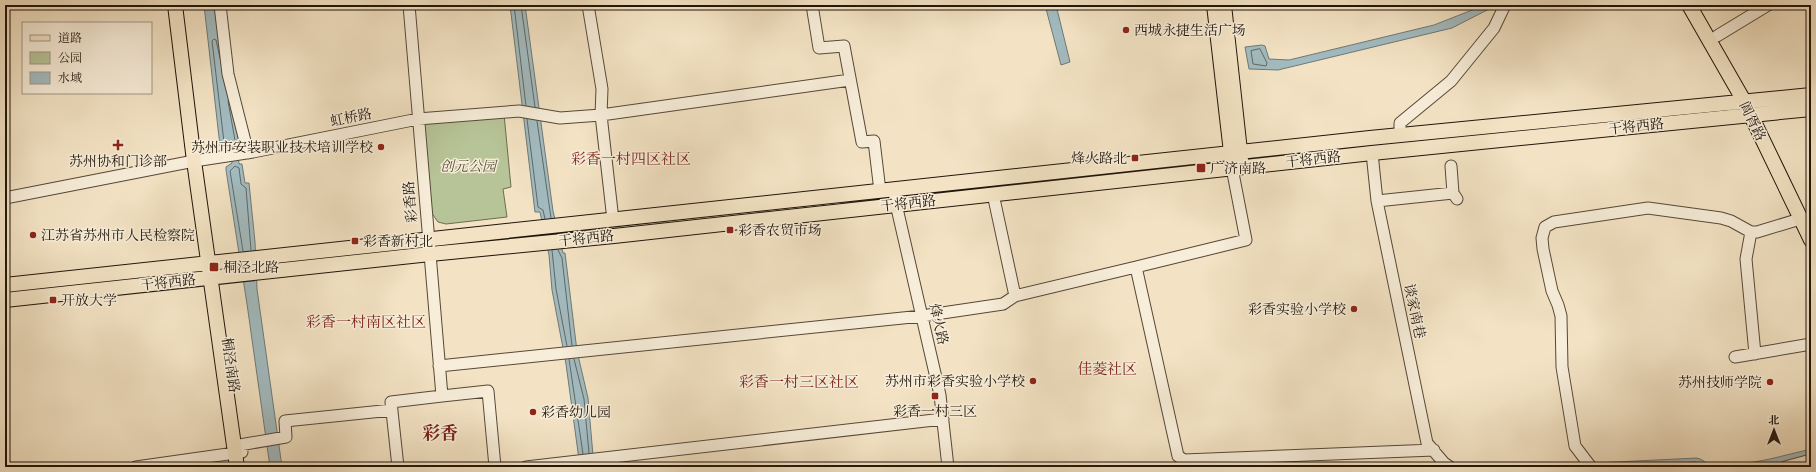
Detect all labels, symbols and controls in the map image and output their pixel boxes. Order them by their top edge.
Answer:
legend [22,22,152,94]
place label: 西城永捷生活广场 [1134,22,1246,42]
marker: 西城永捷生活广场 [1121,25,1131,35]
text: 道路 [58,30,82,48]
text: 公园 [58,50,82,68]
text: 水域 [58,70,82,88]
street label: 阊胥路 [1733,99,1769,145]
street label: 虹桥路 [329,105,374,133]
street label: 干将西路 [1607,115,1665,141]
marker: 苏州协和门诊部 [112,139,124,151]
place label: 苏州市安装职业技术培训学校 [191,139,373,159]
marker: 苏州市安装职业技术培训学校 [376,142,386,152]
street label: 干将西路 [1284,148,1342,174]
district label: 彩香一村四区社区 [571,150,691,171]
place label: 烽火路北 [1071,150,1127,170]
place label: 苏州协和门诊部 [69,153,167,173]
marker: 烽火路北 [1130,153,1140,163]
park label: 创元公园 [440,158,498,178]
place label: 广济南路 [1210,160,1266,180]
marker: 广济南路 [1195,162,1207,174]
street label: 彩香路 [400,180,424,224]
street label: 干将西路 [879,192,937,218]
place label: 彩香农贸市场 [738,222,822,242]
marker: 彩香农贸市场 [725,225,735,235]
place label: 江苏省苏州市人民检察院 [41,227,195,247]
street label: 干将西路 [557,227,615,253]
marker: 江苏省苏州市人民检察院 [28,230,38,240]
place label: 彩香新村北 [363,233,433,253]
marker: 彩香新村北 [350,236,360,246]
place label: 桐泾北路 [223,259,279,279]
marker: 桐泾北路 [208,261,220,273]
street label: 干将西路 [139,271,197,297]
street label: 谈家南巷 [1397,282,1429,341]
place label: 开放大学 [61,292,117,312]
marker: 开放大学 [48,295,58,305]
place label: 彩香实验小学校 [1248,301,1346,321]
street label: 烽火路 [923,302,952,347]
marker: 彩香实验小学校 [1349,304,1359,314]
district label: 彩香一村南区社区 [306,313,426,334]
street label: 桐泾南路 [215,336,243,394]
district label: 佳菱社区 [1077,360,1137,381]
district label: 彩香一村三区社区 [739,373,859,394]
place label: 苏州市彩香实验小学校 [885,373,1025,393]
place label: 苏州技师学院 [1678,374,1762,394]
marker: 苏州市彩香实验小学校 [1028,376,1038,386]
marker: 苏州技师学院 [1765,377,1775,387]
marker: 彩香一村三区 [930,391,940,401]
place label: 彩香一村三区 [893,403,977,423]
place label: 彩香幼儿园 [541,404,611,424]
marker: 彩香幼儿园 [528,407,538,417]
north arrow [1754,410,1794,450]
text: 北 [1769,413,1780,429]
district label: 彩香 [422,422,458,448]

